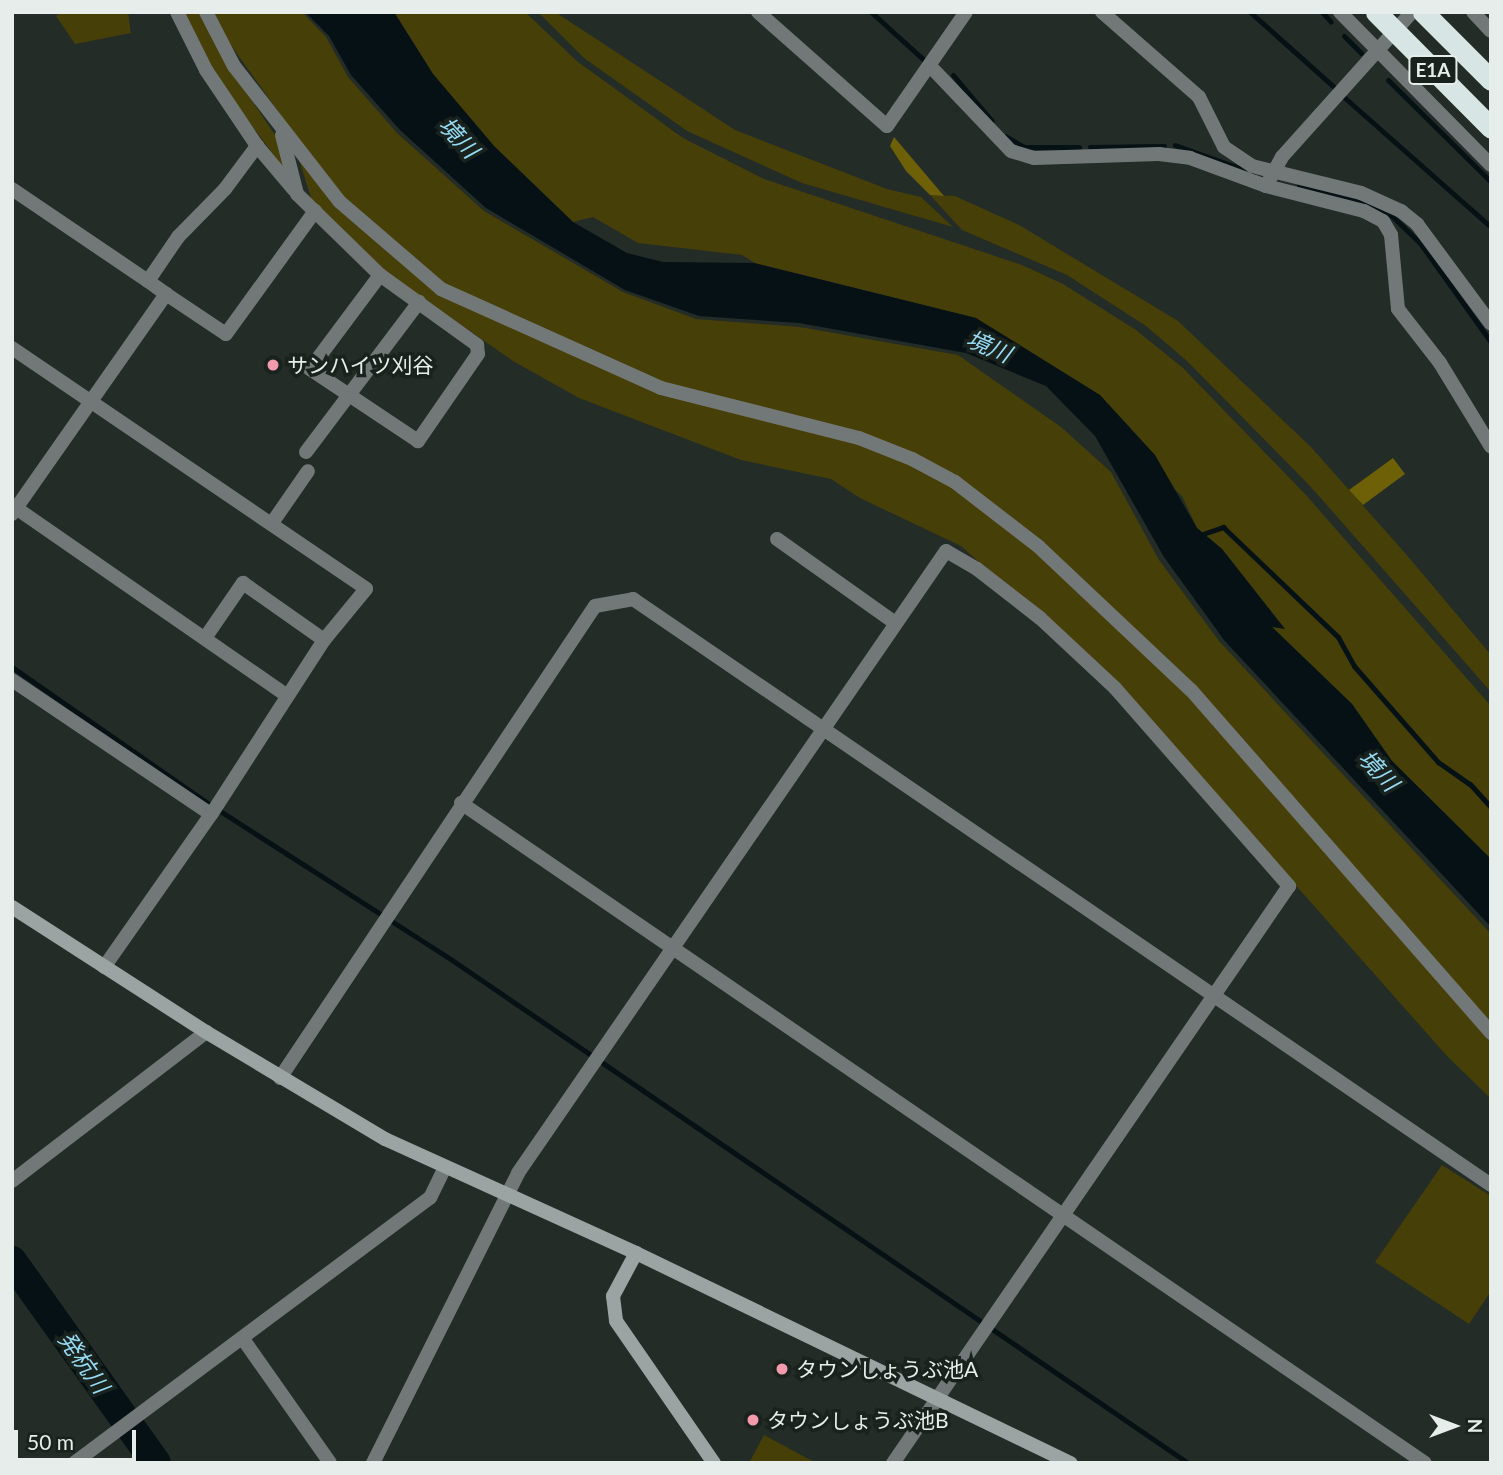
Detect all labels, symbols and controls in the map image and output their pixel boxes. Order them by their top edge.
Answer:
road number: E1A [1407,54,1459,86]
water label: 境川 [433,111,485,163]
water label: 境川 [962,324,1016,368]
place label: サンハイツ刈谷 [287,352,434,378]
marker: サンハイツ刈谷 [265,357,281,373]
water label: 境川 [1353,744,1405,796]
water label: 発杭川 [53,1326,115,1398]
place label: タウンしょうぶ池A [796,1356,978,1382]
marker: タウンしょうぶ池A [774,1361,790,1377]
north arrow [1419,1391,1489,1461]
place label: タウンしょうぶ池B [767,1407,949,1433]
marker: タウンしょうぶ池B [745,1412,761,1428]
scale bar [18,1416,140,1460]
text: N [1464,1419,1487,1433]
text: 50 m [27,1429,74,1454]

